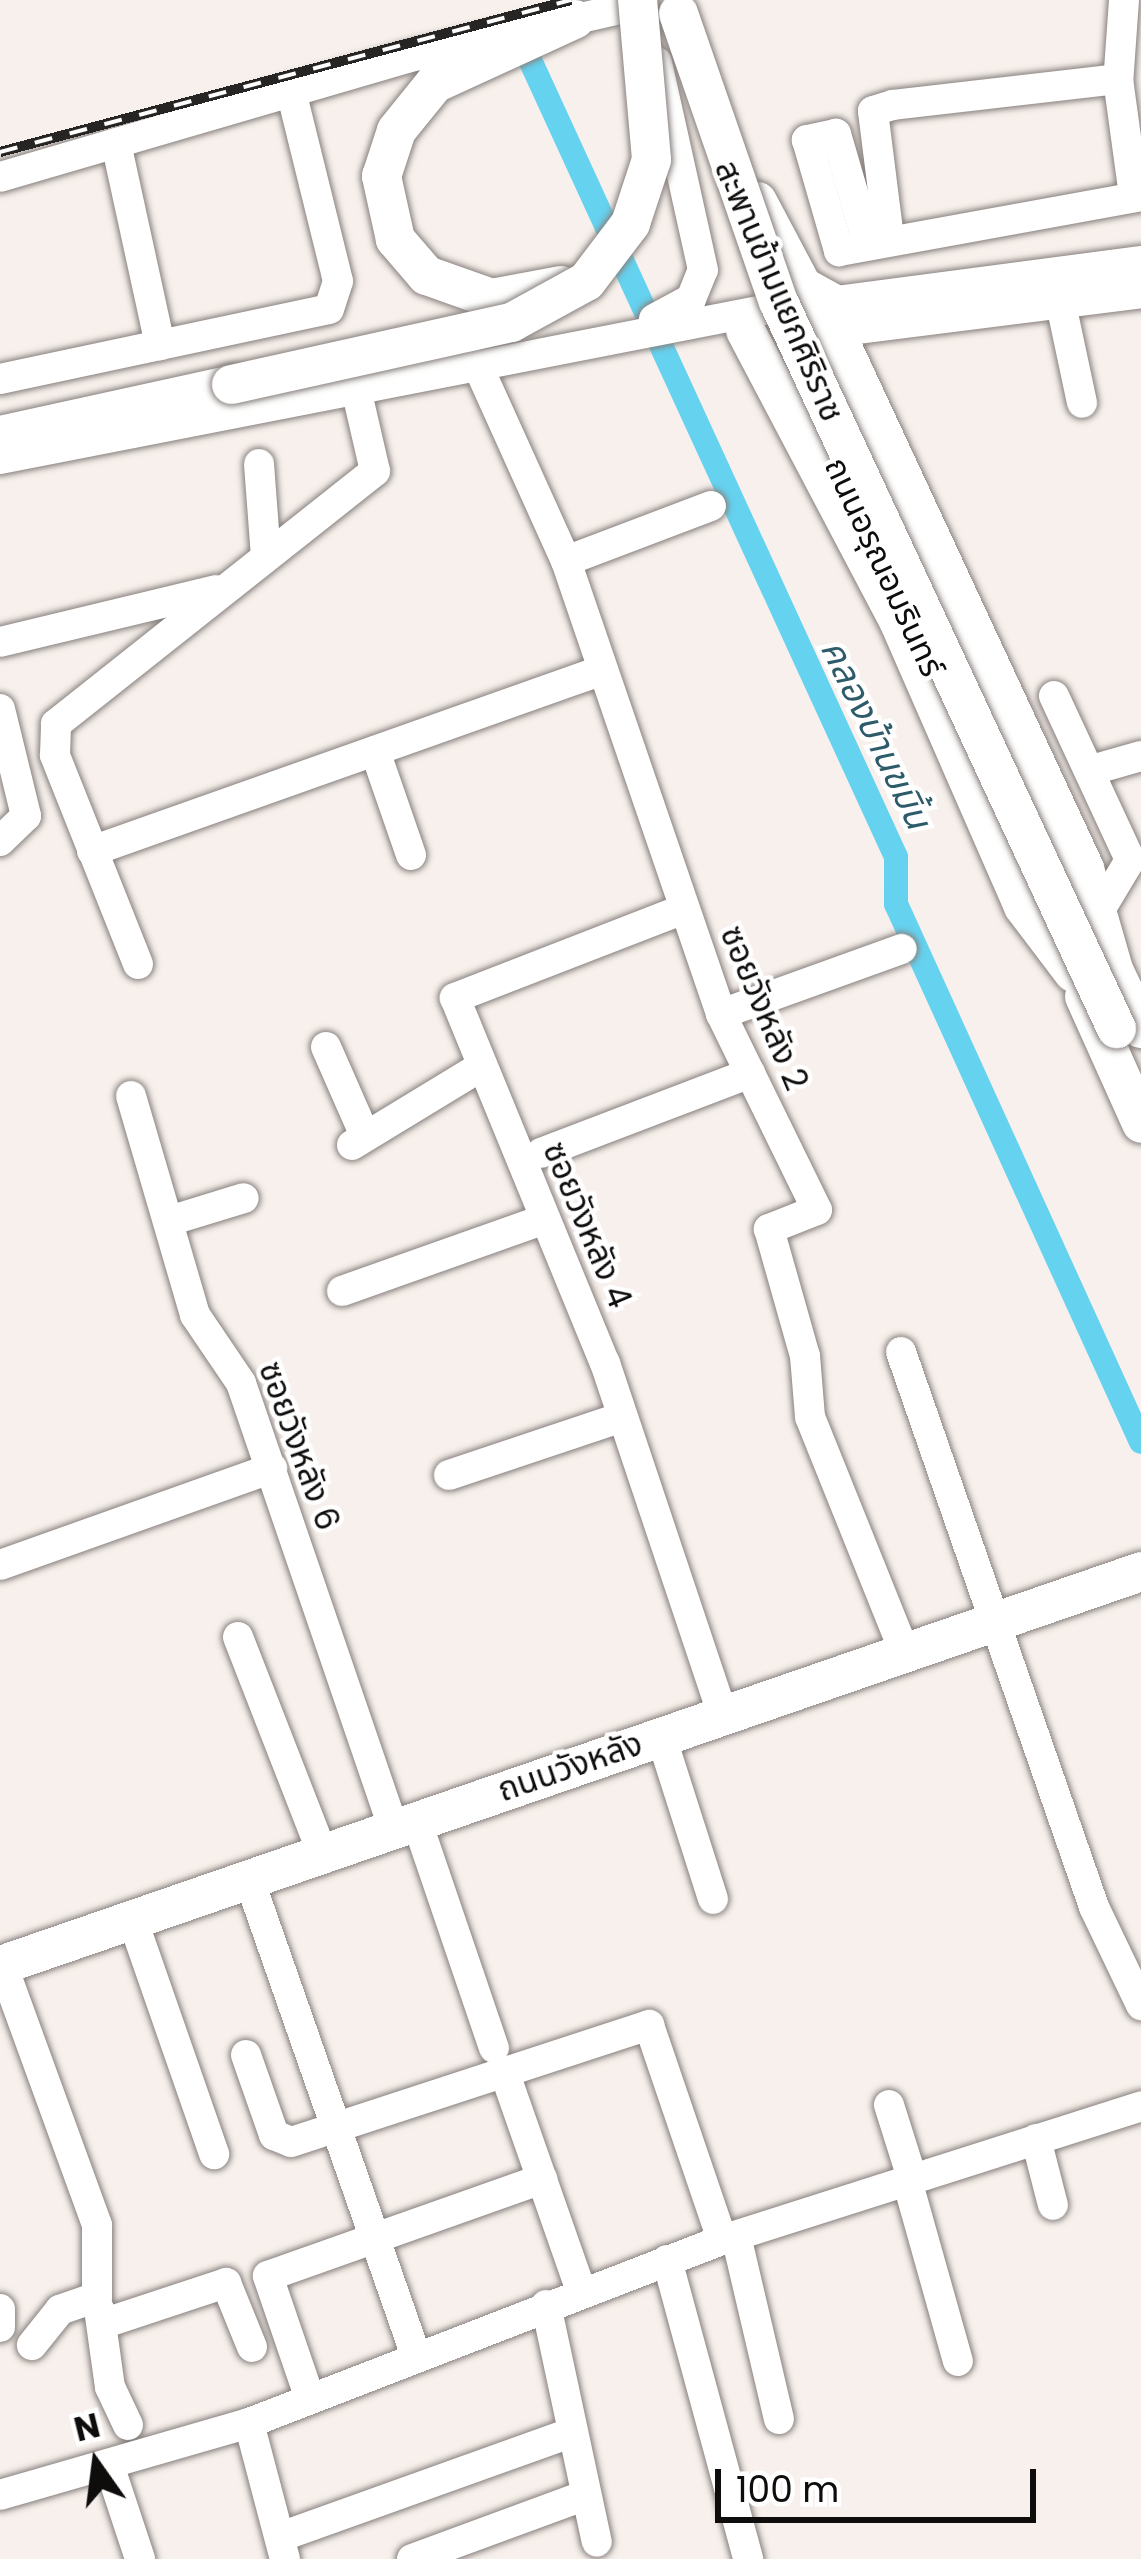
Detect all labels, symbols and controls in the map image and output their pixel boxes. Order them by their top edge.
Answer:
street label: สะพานข้ามแยกศิริราช [706,154,852,428]
street label: ถนนอรุณอมรินทร์ [816,451,952,683]
water label: คลองบ้านขมิ้น [812,632,940,836]
street label: ซอยวังหลัง 2 [712,920,816,1096]
street label: ซอยวังหลัง 4 [534,1136,640,1314]
street label: ซอยวังหลัง 6 [250,1356,348,1536]
street label: ถนนวังหลัง [493,1724,647,1810]
text: N [69,2402,105,2453]
north arrow [36,2403,156,2523]
scale bar [721,2445,1042,2519]
text: 100 m [736,2464,839,2515]

